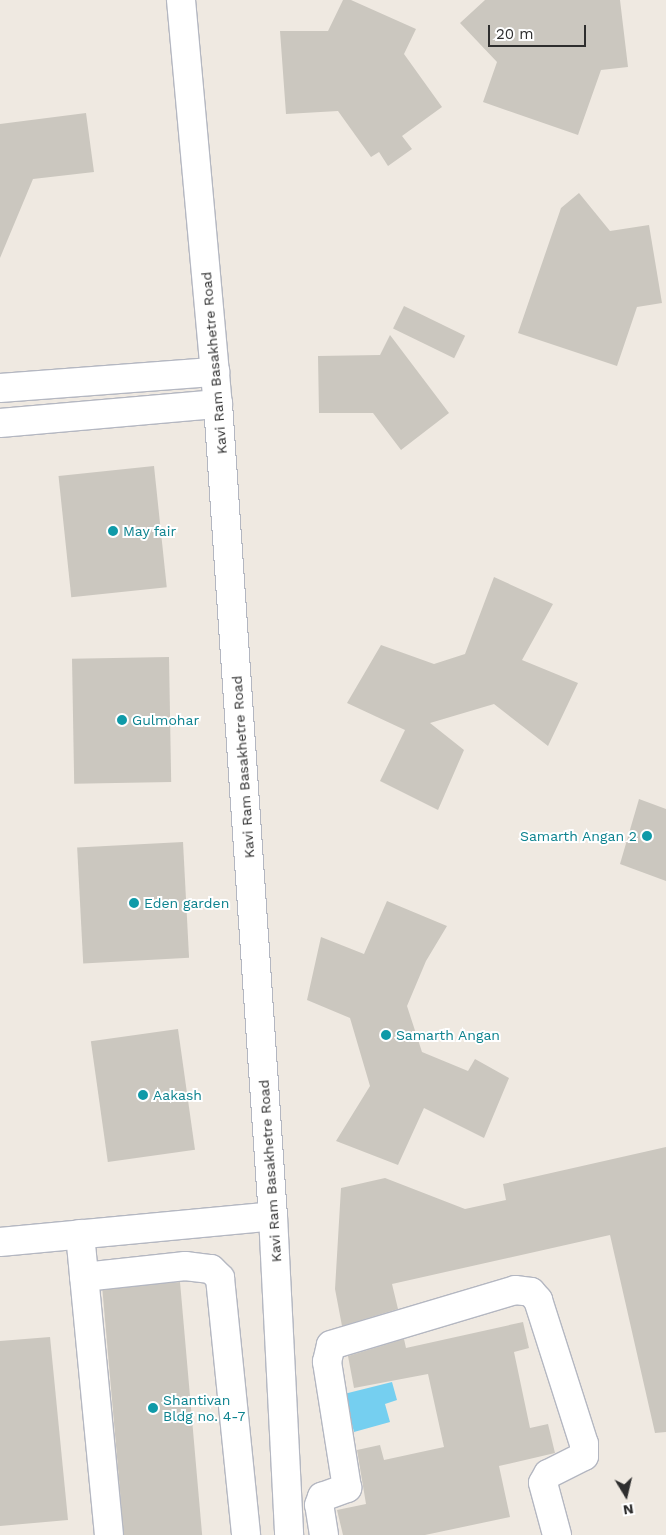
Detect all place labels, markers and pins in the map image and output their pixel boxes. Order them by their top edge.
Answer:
place label: May fair [123,523,177,539]
marker: May fair [107,525,119,537]
place label: Gulmohar [132,712,199,728]
marker: Gulmohar [116,714,128,726]
place label: Samarth Angan 2 [519,828,637,844]
marker: Samarth Angan 2 [641,830,653,842]
place label: Eden garden [144,895,229,911]
marker: Eden garden [128,897,140,909]
place label: Samarth Angan [396,1027,501,1043]
marker: Samarth Angan [380,1029,392,1041]
place label: Aakash [153,1087,202,1103]
marker: Aakash [137,1089,149,1101]
place label: Shantivan Bldg no. 4-7 [163,1392,245,1424]
marker: Shantivan Bldg no. 4-7 [147,1402,159,1414]

